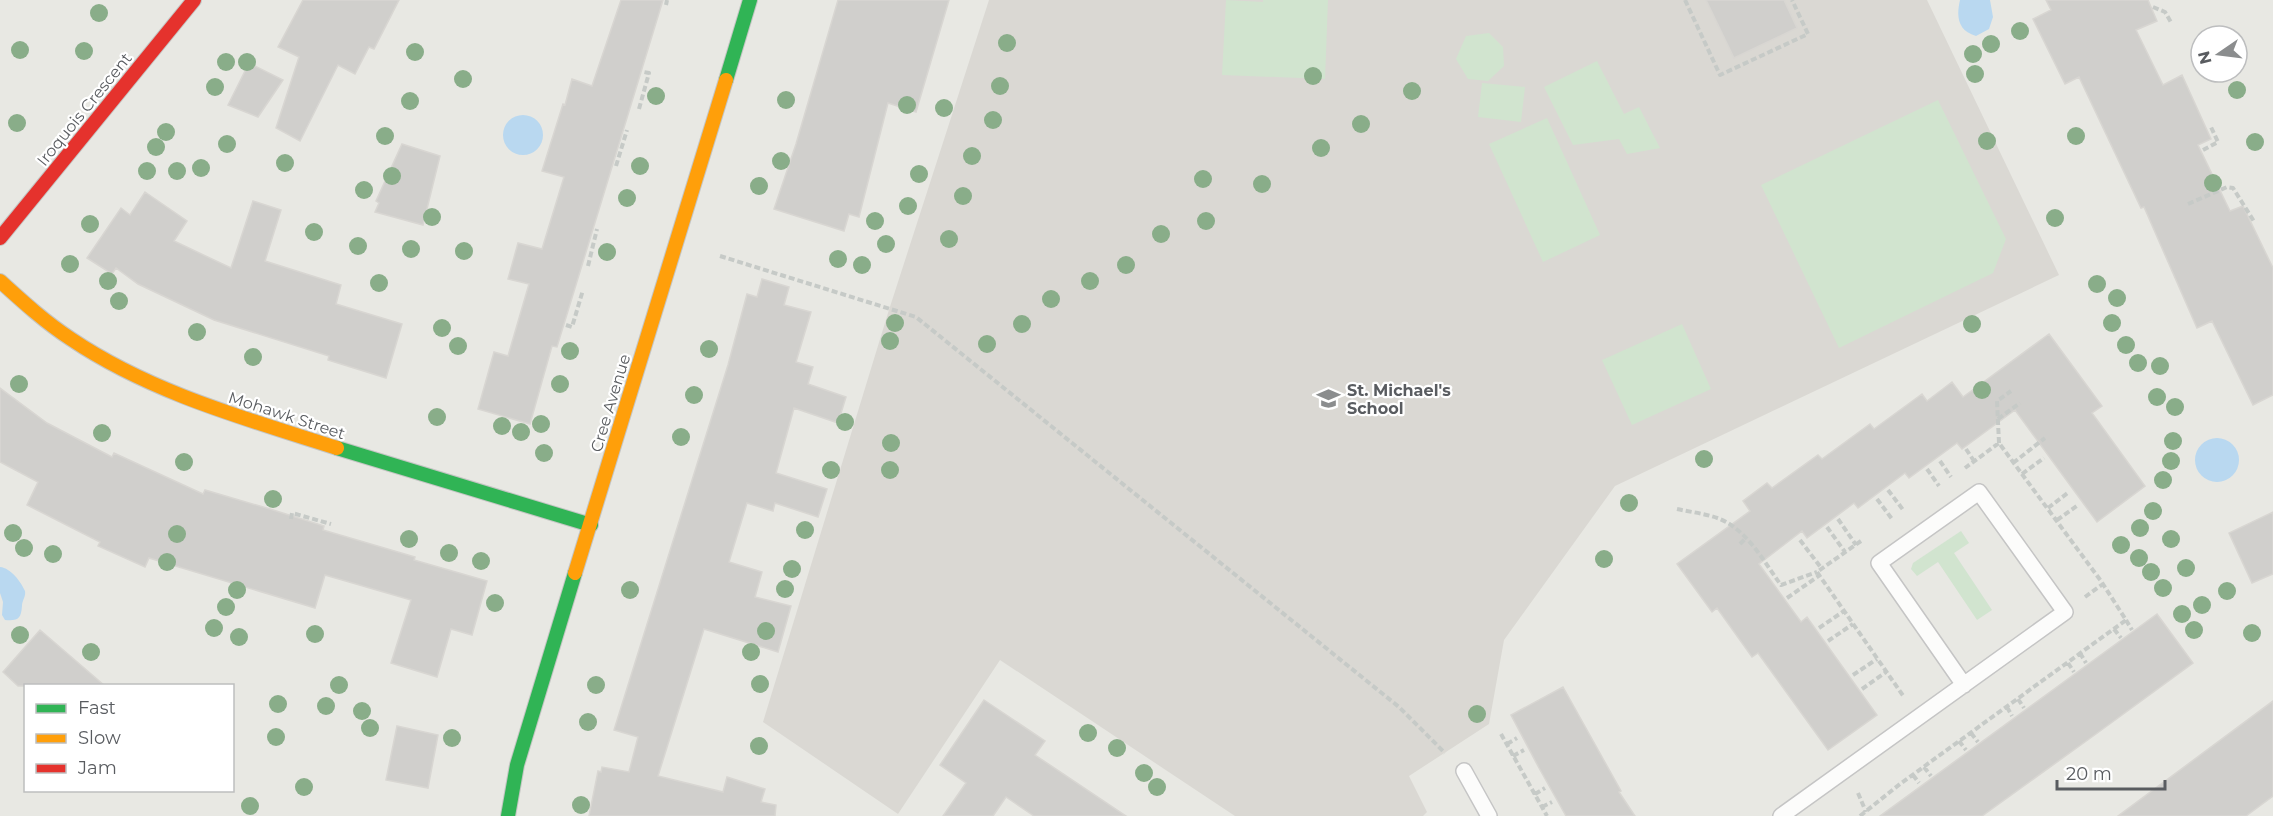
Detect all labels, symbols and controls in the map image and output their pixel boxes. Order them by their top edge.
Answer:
north arrow [2189,24,2249,84]
street label: Iroquois Crescent [33,49,136,170]
text: N [2194,49,2216,66]
street label: Cree Avenue [587,352,634,454]
place label: St. Michael's School [1347,381,1451,418]
school or university icon: St. Michael's School [1316,386,1342,412]
street label: Mohawk Street [226,388,348,443]
legend [24,684,234,792]
text: Fast [78,697,116,719]
text: Slow [78,727,121,749]
scale bar [2057,753,2165,791]
text: Jam [77,757,117,779]
text: 20 m [2066,763,2112,785]

